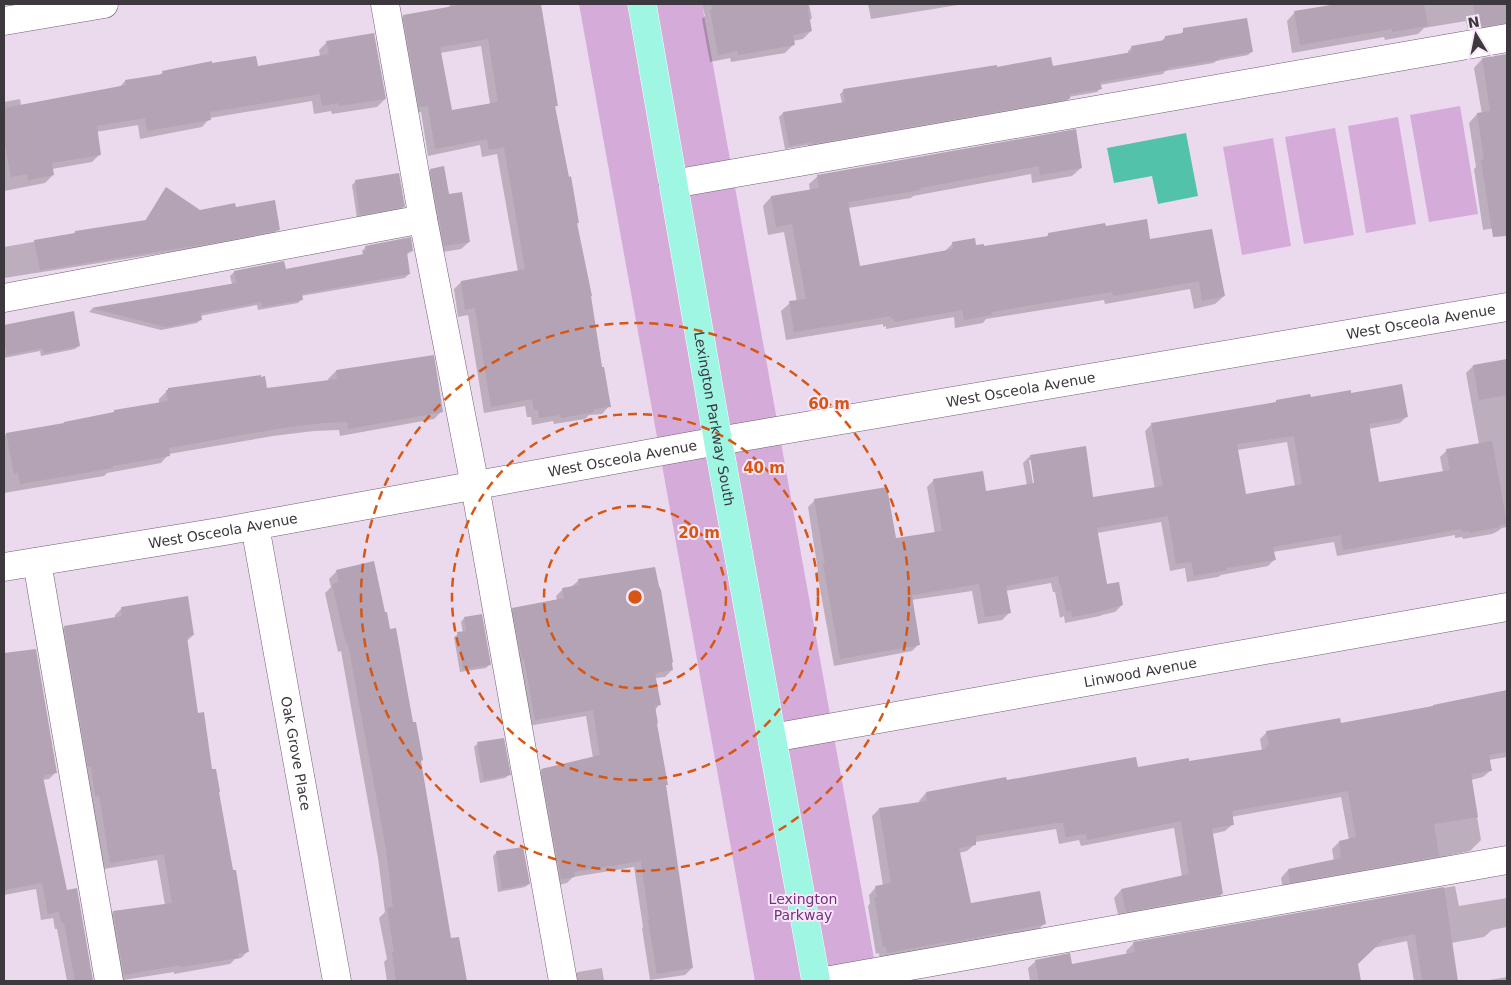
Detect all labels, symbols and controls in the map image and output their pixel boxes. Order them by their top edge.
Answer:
north arrow [1451,10,1501,60]
text: N [1467,13,1481,31]
street label: West Osceola Avenue [1345,301,1497,342]
street label: Lexington Parkway South [691,330,738,507]
street label: West Osceola Avenue [945,369,1096,410]
text: 60 m [808,395,850,413]
street label: West Osceola Avenue [547,437,698,480]
text: 40 m [743,459,785,477]
street label: West Osceola Avenue [147,510,299,551]
text: 20 m [678,524,720,542]
centre of rings [626,588,644,606]
street label: Linwood Avenue [1082,654,1198,690]
street label: Oak Grove Place [278,695,314,812]
park label: Lexington Parkway [769,891,837,923]

